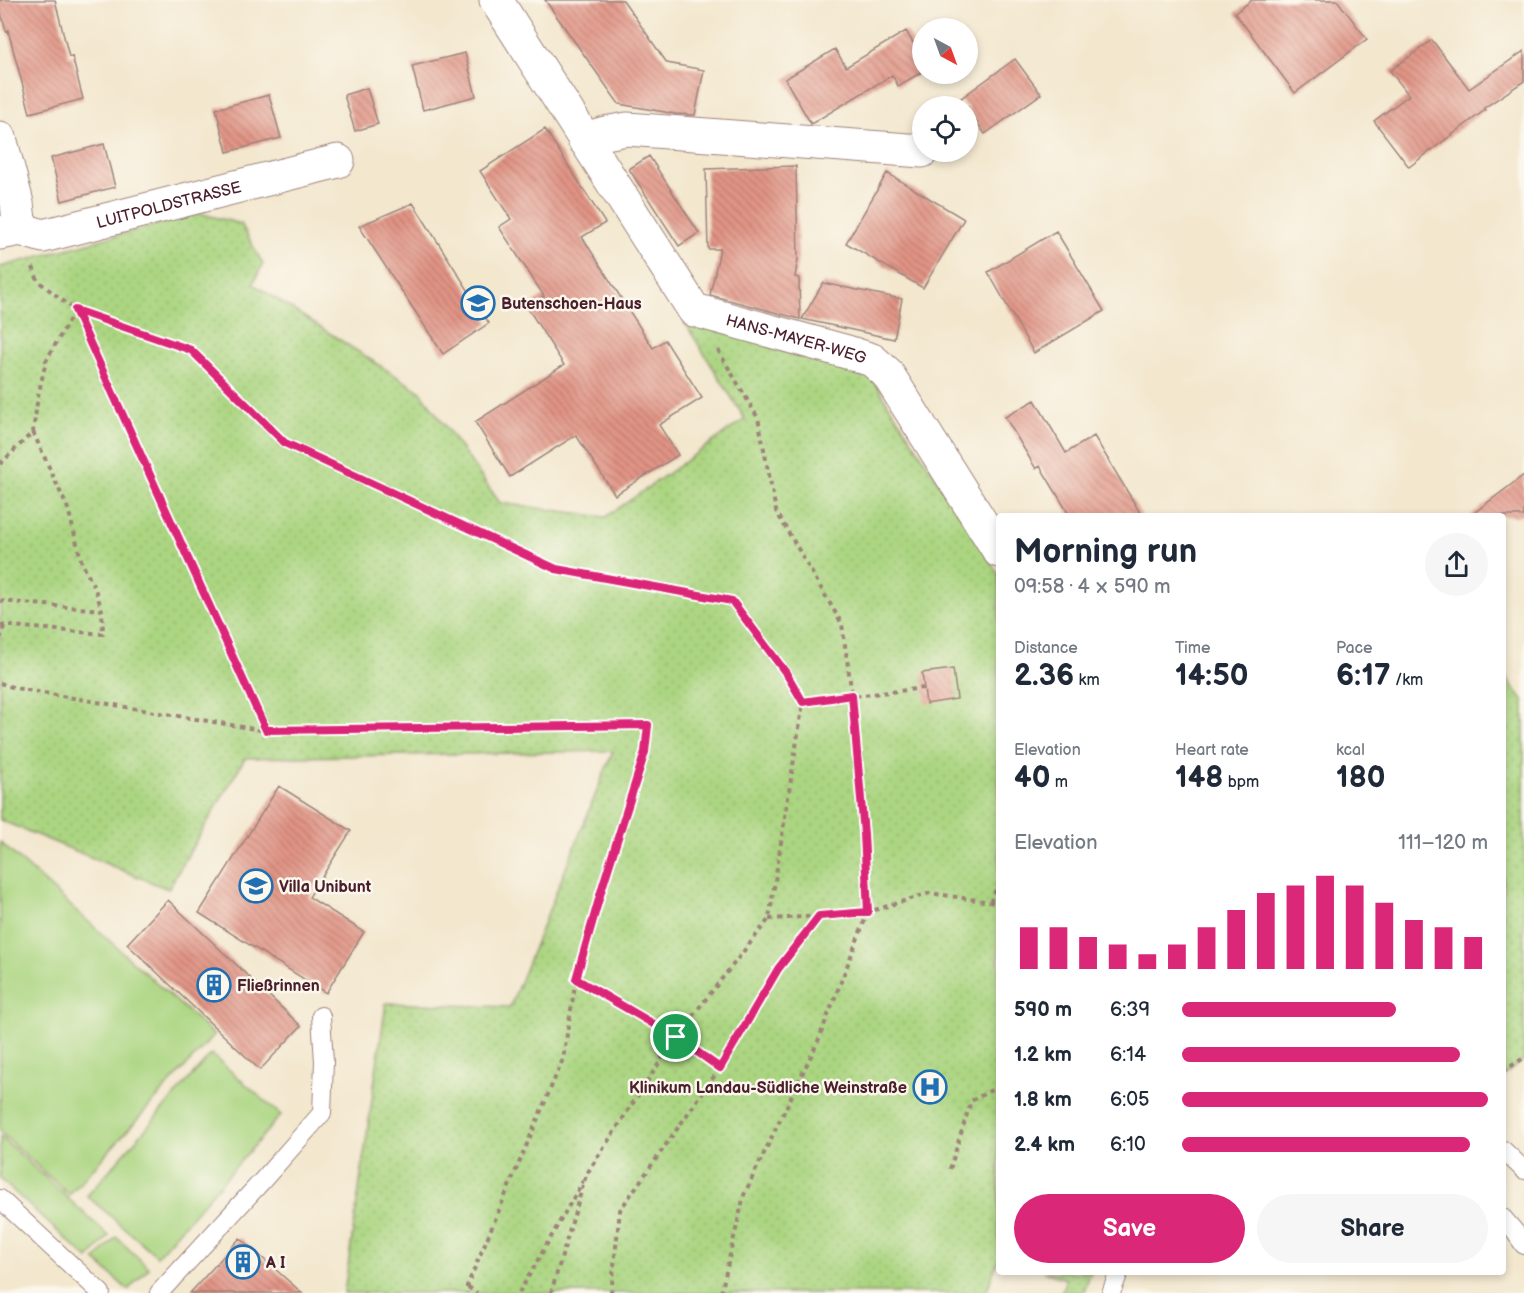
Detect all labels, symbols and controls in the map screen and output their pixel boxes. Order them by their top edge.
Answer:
north arrow [912,18,978,84]
map controls [912,18,978,162]
button: locate [912,96,978,162]
street label: LUITPOLDSTRASSE [95,178,243,233]
school or university icon: Butenschoen-Haus [460,285,496,321]
place label: Butenschoen-Haus [501,295,642,314]
street label: HANS-MAYER-WEG [724,311,868,369]
text: Morning run [1014,532,1197,572]
button: share [1425,533,1488,596]
text: 09:58 · 4 × 590 m [1014,575,1171,599]
text: Distance [1014,639,1078,658]
text: Time [1175,639,1210,658]
text: Pace [1336,639,1372,658]
text: 2.36 [1014,658,1074,694]
text: 14:50 [1175,658,1249,694]
text: 6:17 [1336,658,1391,694]
text: km [1074,671,1100,690]
text: /km [1391,671,1423,690]
text: Elevation [1014,741,1081,760]
text: Heart rate [1175,741,1249,760]
text: kcal [1336,741,1365,760]
text: 40 [1014,760,1050,796]
text: 148 [1175,760,1223,796]
text: 180 [1336,760,1385,796]
text: m [1050,773,1068,792]
text: bpm [1223,773,1259,792]
text: Elevation [1014,831,1097,855]
text: 111–120 m [1398,831,1488,855]
school or university icon: Villa Unibunt [238,868,274,904]
place label: Villa Unibunt [279,878,372,897]
building icon: Fließrinnen [196,967,232,1003]
place label: Fließrinnen [237,977,320,996]
text: 590 m [1014,998,1072,1022]
text: 6:39 [1110,998,1150,1022]
pin [650,1011,701,1062]
icon: arrive [659,1020,692,1053]
text: 1.2 km [1014,1043,1072,1067]
text: 6:14 [1110,1043,1146,1067]
hospital icon: Klinikum Landau-Südliche Weinstraße [912,1069,948,1105]
place label: Klinikum Landau-Südliche Weinstraße [629,1079,907,1098]
text: 1.8 km [1014,1088,1072,1112]
text: 6:05 [1110,1088,1149,1112]
text: 2.4 km [1014,1133,1075,1157]
text: 6:10 [1110,1133,1146,1157]
button: Save [1014,1194,1245,1263]
button: Share [1257,1194,1488,1263]
building icon: A I [225,1244,261,1280]
place label: A I [265,1254,286,1273]

